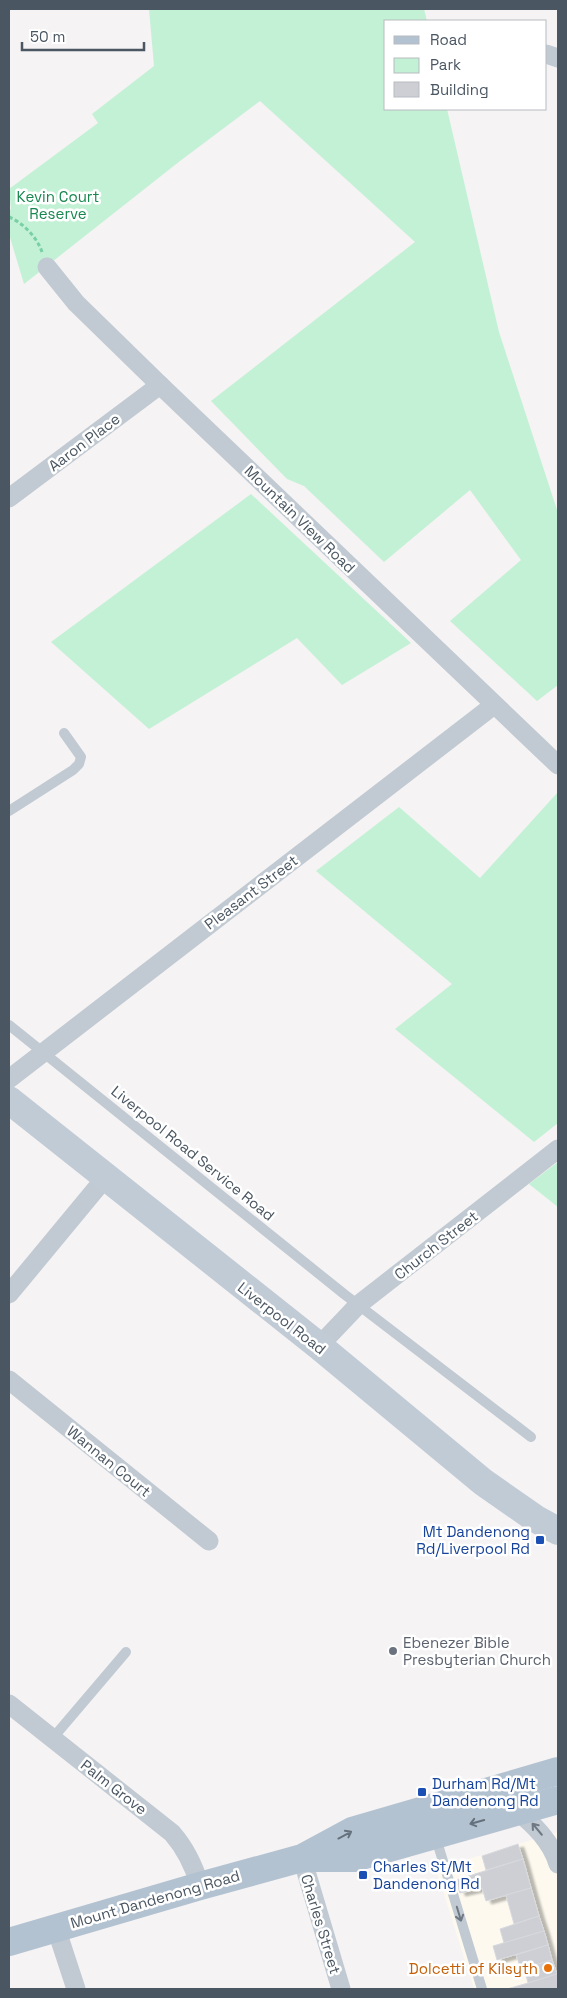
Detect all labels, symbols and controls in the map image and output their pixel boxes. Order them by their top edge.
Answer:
scale bar [22,20,145,52]
legend [384,20,547,110]
text: 50 m [30,27,65,46]
text: Road [430,30,467,49]
text: Park [430,55,461,74]
text: Building [430,80,489,99]
park label: Kevin Court Reserve [17,187,100,223]
street label: Aaron Place [44,409,124,475]
street label: Mountain View Road [241,461,359,577]
street label: Pleasant Street [200,851,302,933]
street label: Liverpool Road Service Road [108,1081,278,1225]
street label: Church Street [390,1206,482,1284]
street label: Liverpool Road [234,1278,330,1358]
street label: Wannan Court [63,1421,155,1501]
place label: Mt Dandenong Rd/Liverpool Rd [416,1522,530,1558]
marker: Mt Dandenong Rd/Liverpool Rd [534,1534,546,1546]
place label: Ebenezer Bible Presbyterian Church [403,1633,551,1669]
marker: Ebenezer Bible Presbyterian Church [387,1645,399,1657]
street label: Palm Grove [77,1755,151,1819]
place label: Durham Rd/Mt Dandenong Rd [432,1774,539,1810]
marker: Durham Rd/Mt Dandenong Rd [416,1786,428,1798]
one-way arrow [470,1817,486,1827]
one-way arrow [531,1823,542,1836]
one-way arrow [337,1830,352,1840]
place label: Charles St/Mt Dandenong Rd [373,1857,480,1893]
street label: Mount Dandenong Road [68,1866,242,1932]
marker: Charles St/Mt Dandenong Rd [357,1869,369,1881]
street label: Charles Street [297,1872,345,1976]
one-way arrow [455,1906,465,1922]
place label: Dolcetti of Kilsyth [409,1959,538,1978]
marker: Dolcetti of Kilsyth [542,1962,554,1974]

